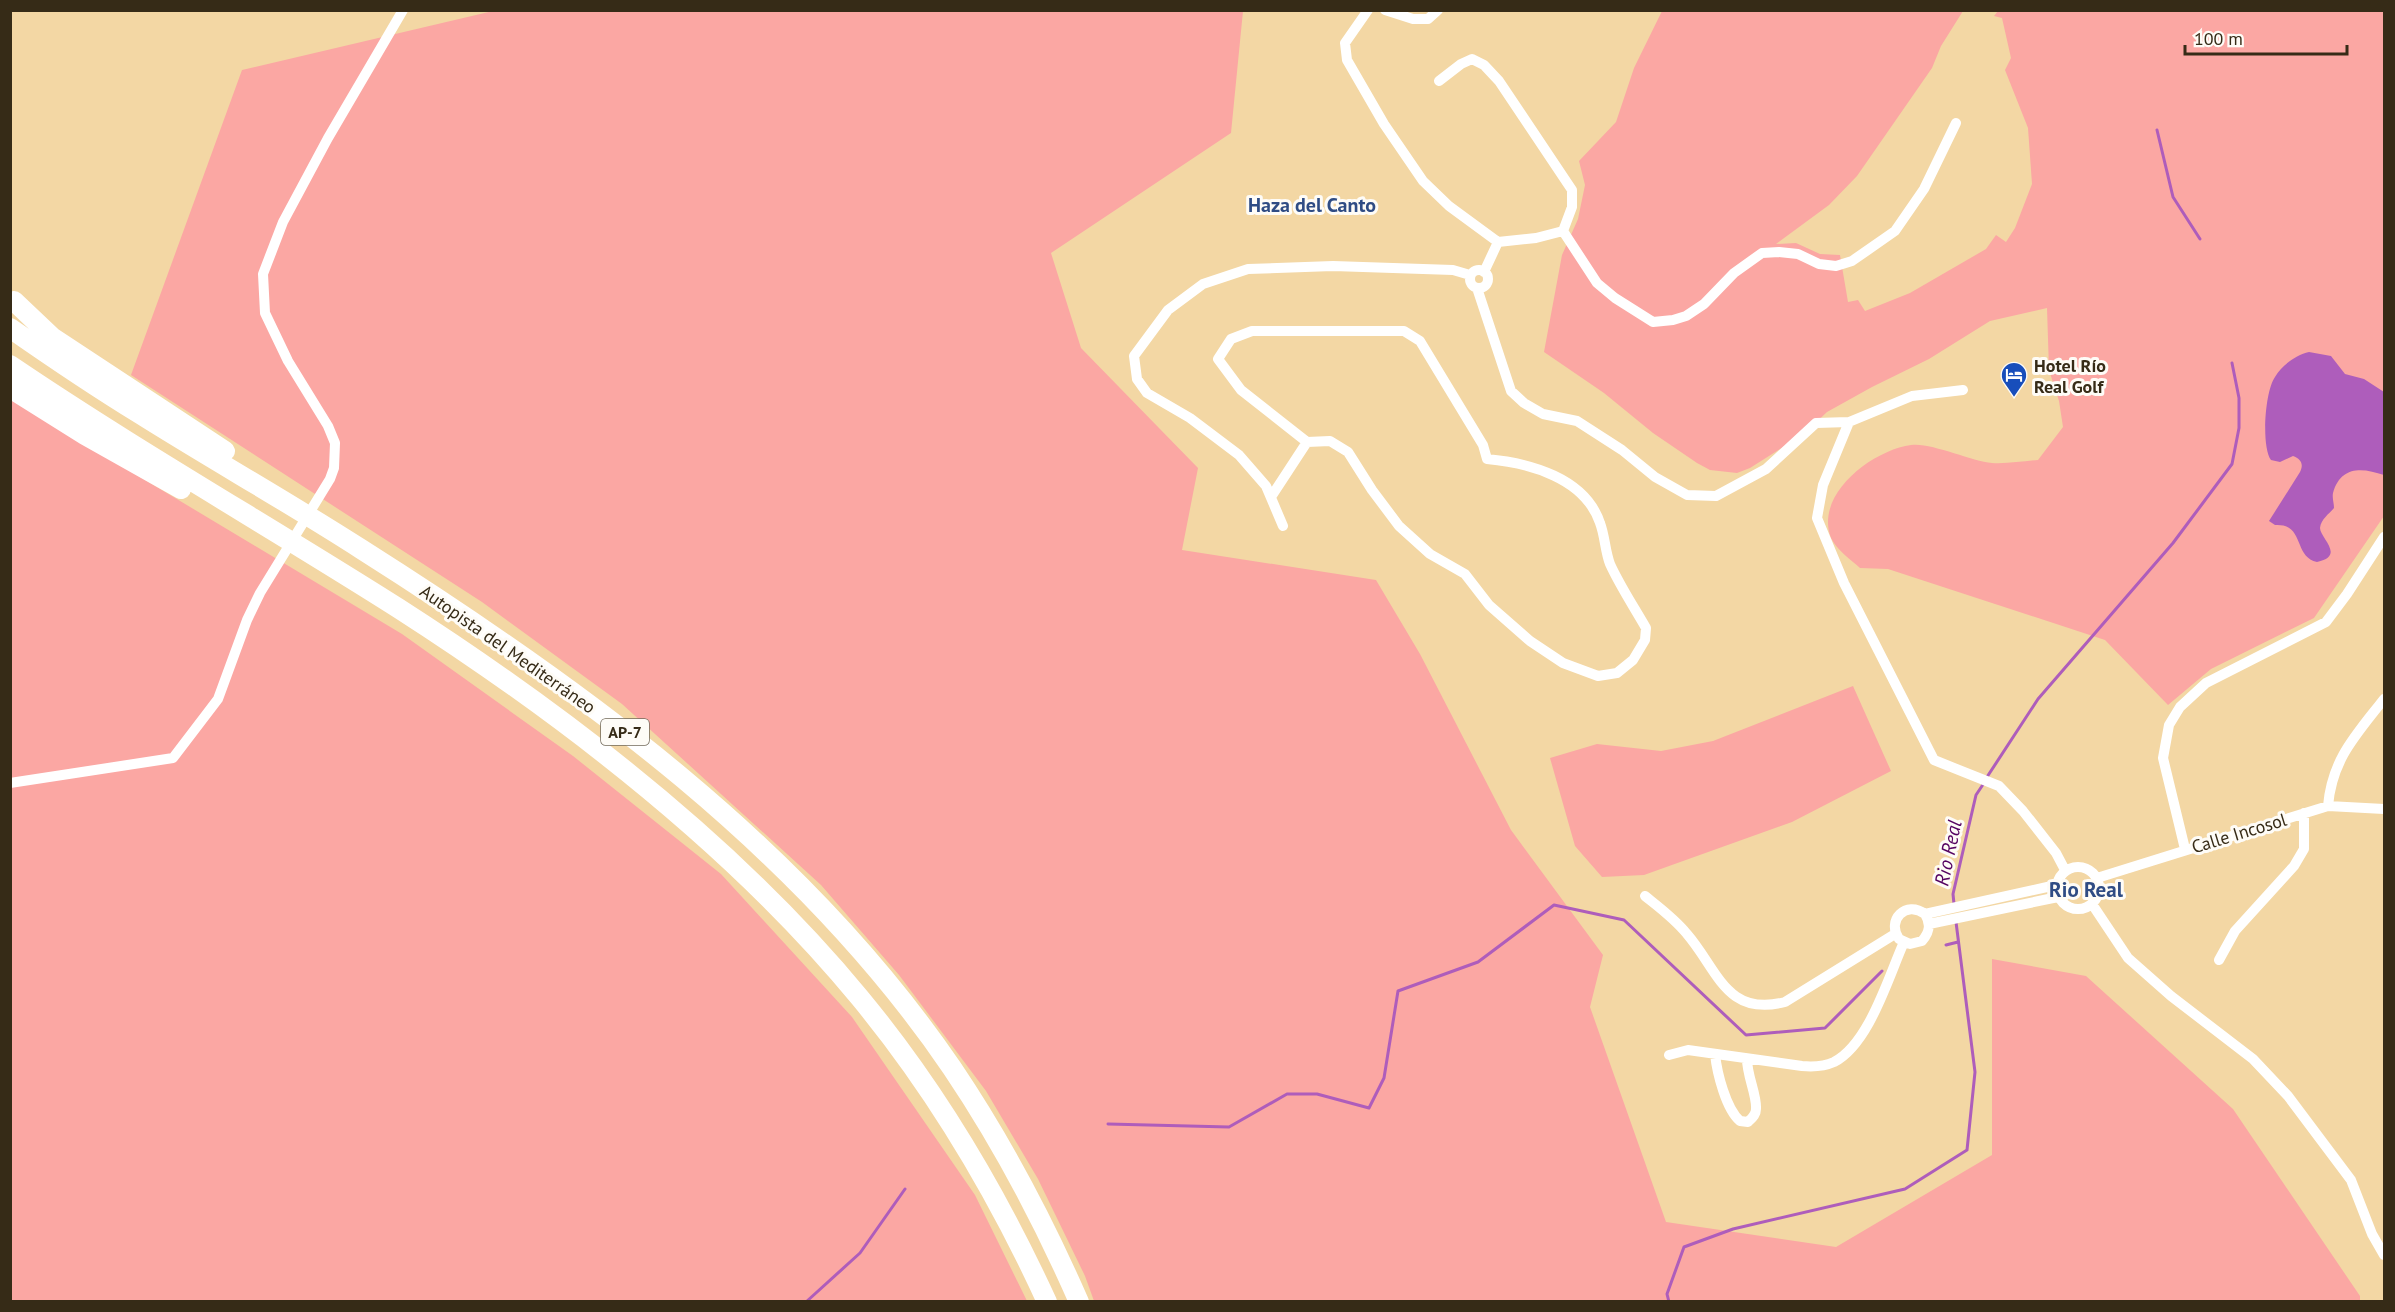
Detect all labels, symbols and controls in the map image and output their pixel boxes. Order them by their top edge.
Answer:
scale bar [2185,18,2347,56]
text: 100 m [2194,27,2243,50]
district label: Haza del Canto [1248,192,1376,218]
place label: Hotel Río Real Golf [2034,354,2106,398]
hotel icon: Hotel Río Real Golf [1999,360,2029,398]
street label: Autopista del Mediterráneo [416,580,600,718]
road number: AP-7 [601,719,649,745]
street label: Calle Incosol [2189,807,2290,858]
water label: Rio Real [1928,817,1968,888]
district label: Rio Real [2049,876,2124,903]

